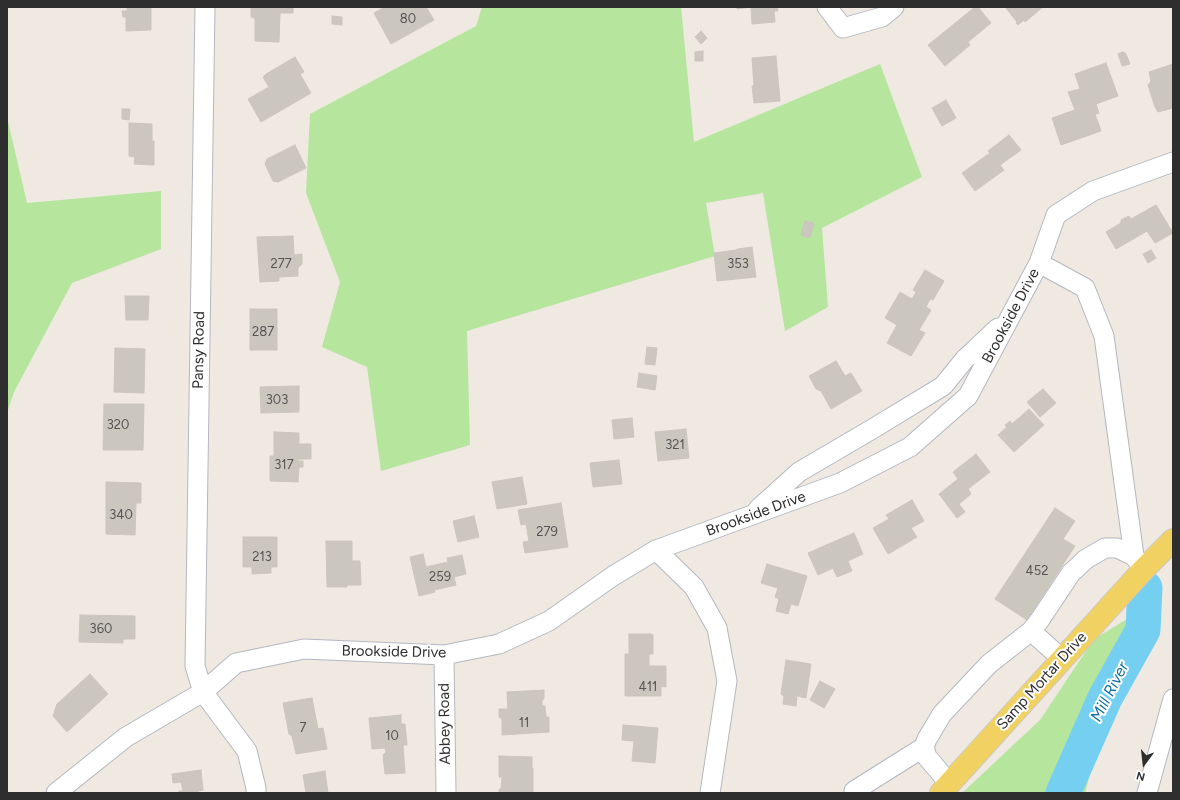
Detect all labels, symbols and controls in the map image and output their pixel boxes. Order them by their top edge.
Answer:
house number: 80 [400,11,416,27]
house number: 277 [270,256,292,272]
house number: 353 [727,256,749,272]
street label: Brookside Drive [978,266,1044,366]
street label: Pansy Road [189,311,209,389]
house number: 287 [252,324,274,340]
house number: 303 [266,392,288,408]
house number: 320 [107,417,129,433]
house number: 321 [665,437,685,453]
house number: 317 [274,457,294,473]
street label: Brookside Drive [704,488,808,540]
house number: 340 [109,507,133,523]
house number: 279 [536,524,558,540]
house number: 213 [252,549,272,565]
house number: 452 [1026,563,1048,579]
house number: 259 [429,569,451,585]
house number: 360 [90,621,112,637]
street label: Samp Mortar Drive [993,628,1091,734]
street label: Brookside Drive [341,642,447,662]
water label: Mill River [1087,659,1133,725]
house number: 411 [639,679,657,695]
street label: Abbey Road [435,683,455,765]
house number: 11 [519,715,529,731]
house number: 7 [300,720,306,736]
house number: 10 [385,728,399,744]
north arrow [1124,744,1164,784]
text: N [1135,769,1147,783]

